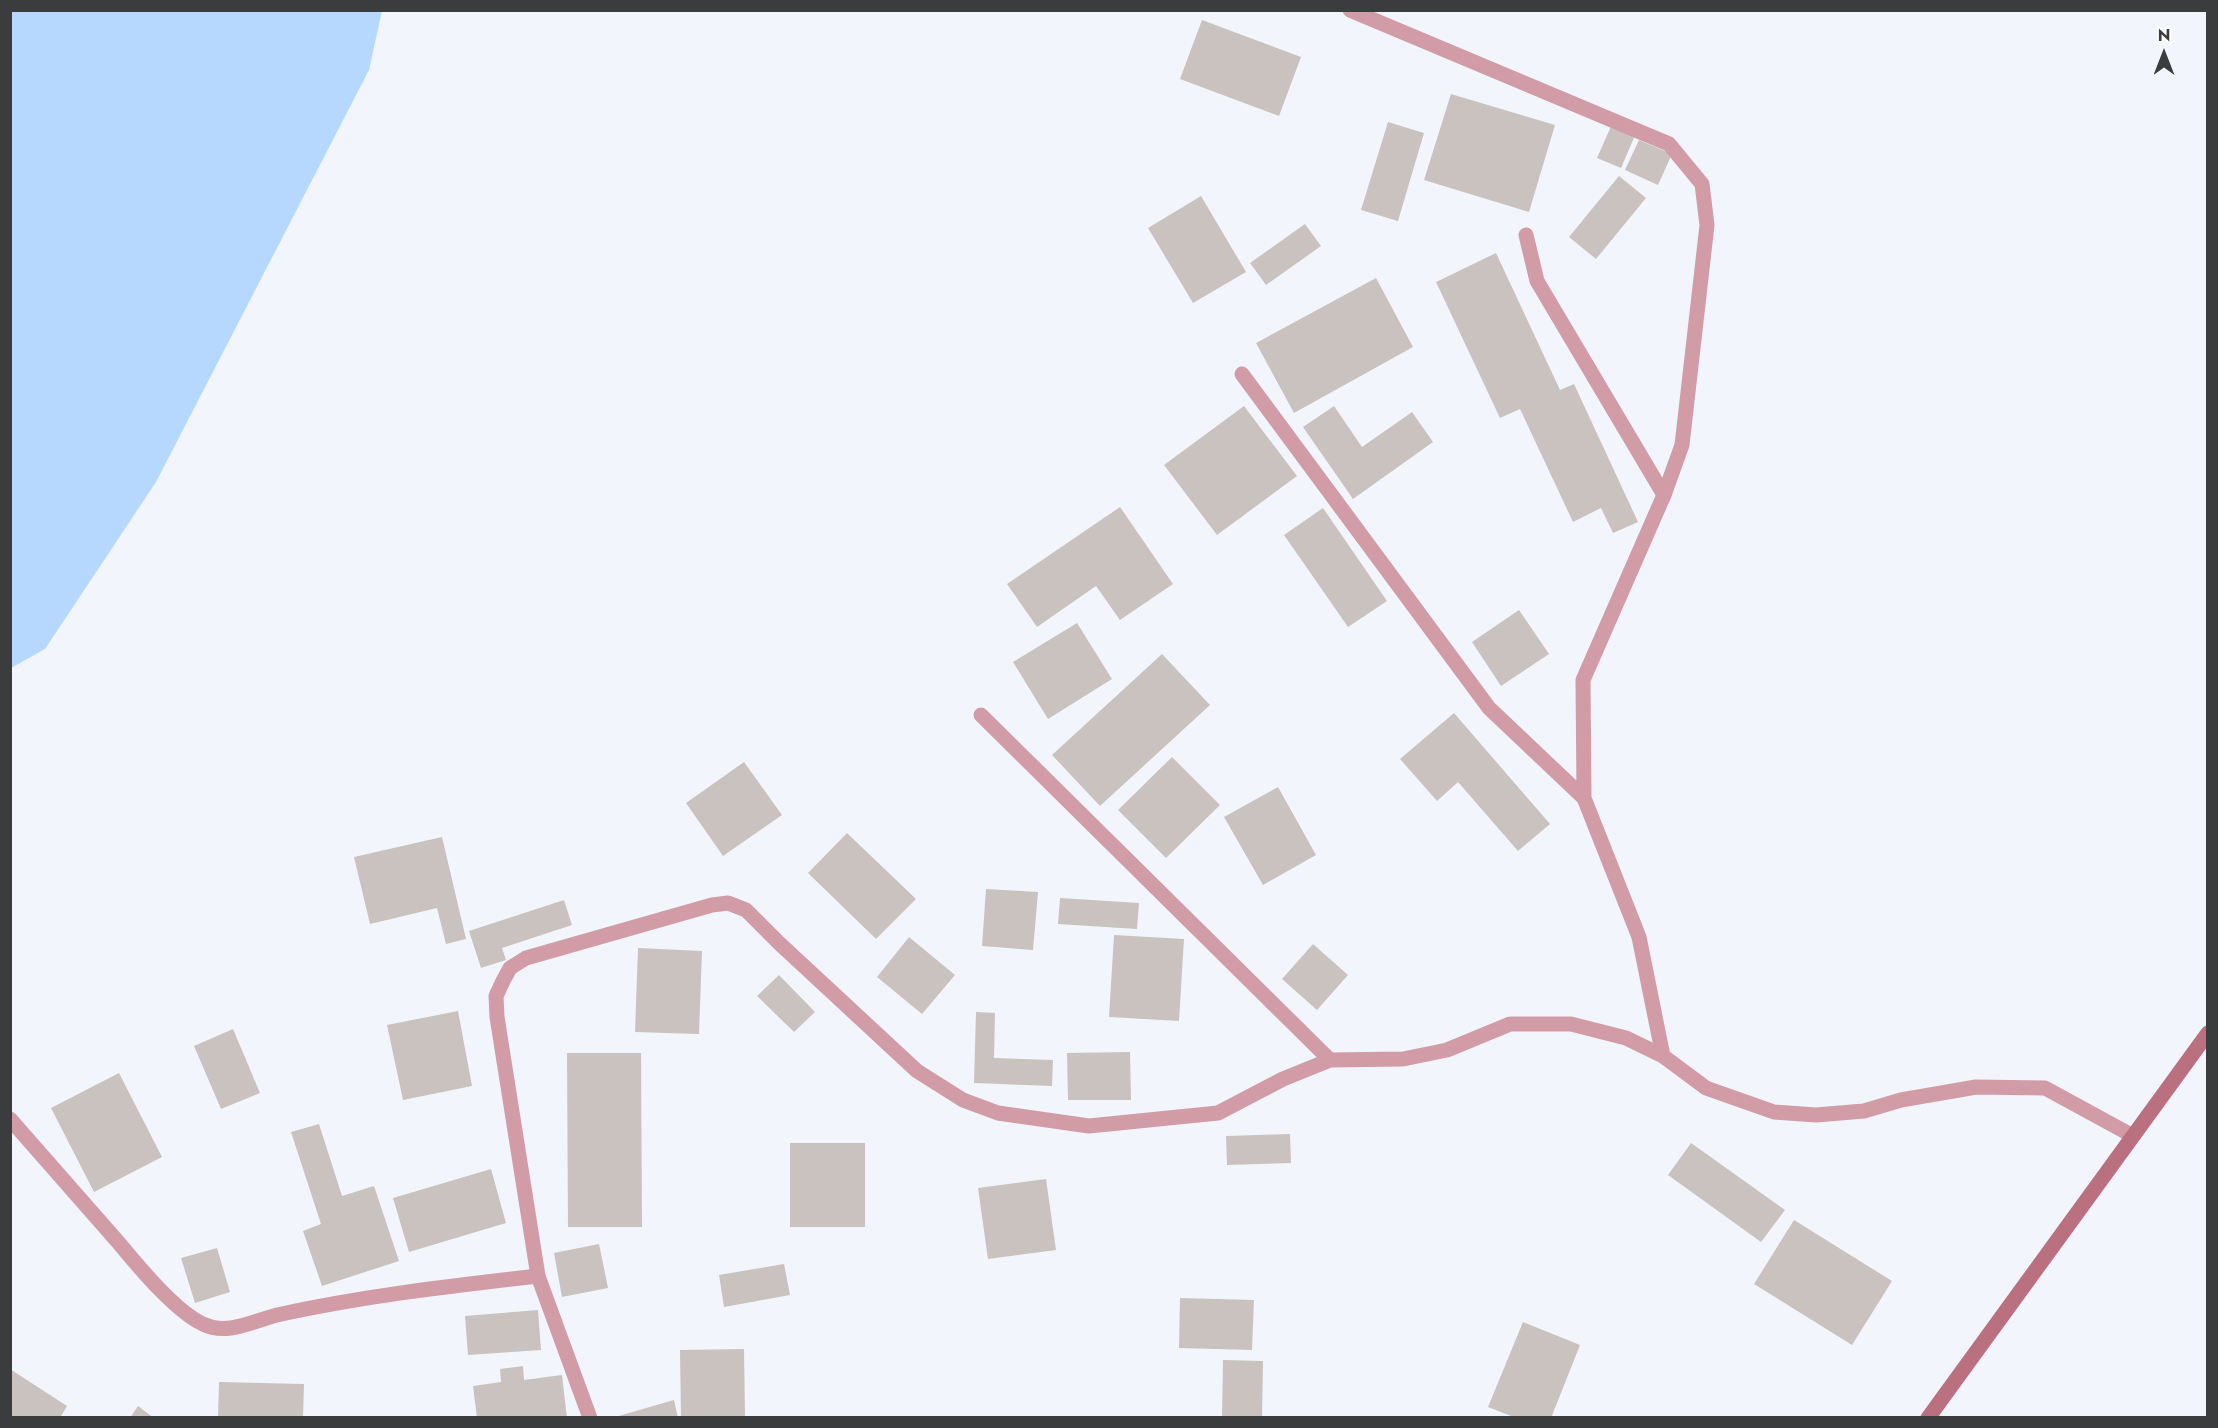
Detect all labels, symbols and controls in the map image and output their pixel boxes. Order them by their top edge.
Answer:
north arrow [2134,24,2194,84]
text: N [2158,24,2170,47]

